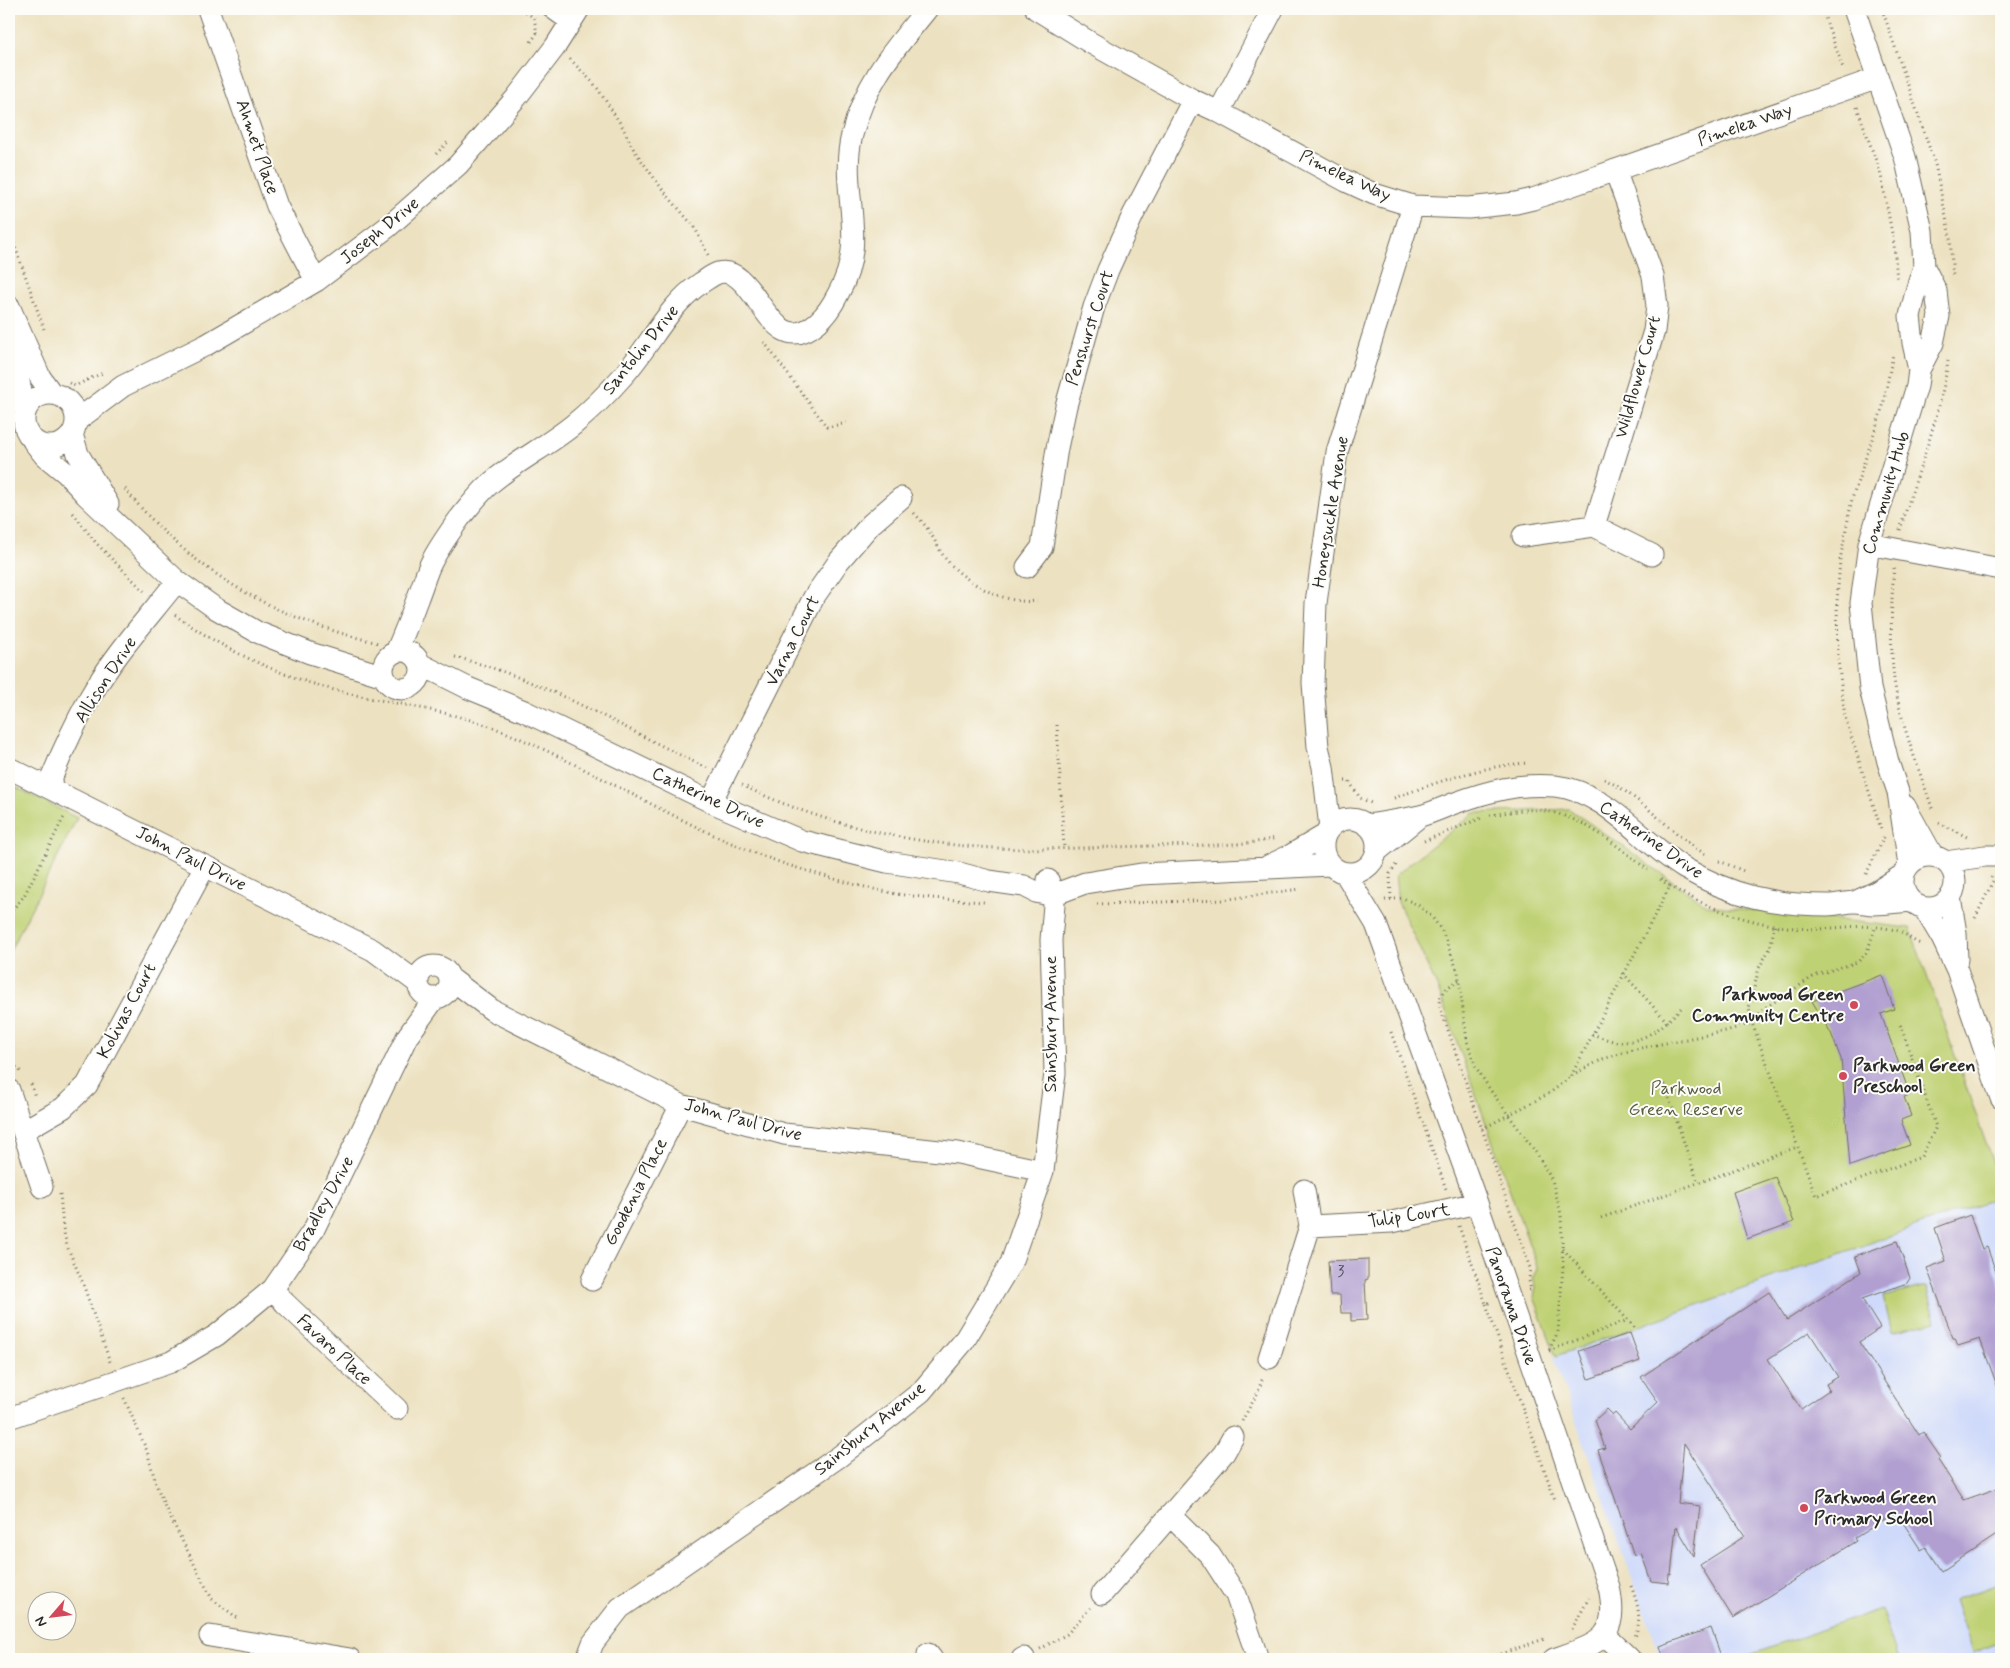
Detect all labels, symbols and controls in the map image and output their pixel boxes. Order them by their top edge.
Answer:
street label: Ahmet Place [230,96,284,198]
street label: Pimelea Way [1694,98,1796,152]
street label: Pimelea Way [1295,144,1395,208]
street label: Joseph Drive [336,192,424,270]
street label: Penshurst Court [1060,267,1120,389]
street label: Santolin Drive [597,300,685,400]
street label: Wildflower Court [1609,312,1667,441]
street label: Community Hub [1857,428,1915,558]
street label: Honeysuckle Avenue [1307,434,1355,590]
street label: Varna Court [760,592,826,690]
street label: Allison Drive [69,632,143,728]
street label: Catherine Drive [648,761,768,835]
street label: Catherine Drive [1594,795,1708,885]
street label: John Paul Drive [132,821,250,897]
street label: Sainsbury Avenue [1039,955,1063,1092]
street label: Kolivas Court [92,959,162,1063]
place label: Parkwood Green Community Centre [1692,983,1844,1028]
marker: Parkwood Green Community Centre [1848,999,1860,1011]
place label: Parkwood Green Preschool [1853,1054,1976,1099]
marker: Parkwood Green Preschool [1837,1070,1849,1082]
park label: Parkwood Green Reserve [1629,1077,1743,1122]
street label: John Paul Drive [681,1093,805,1147]
street label: Goodenia Place [599,1134,673,1250]
street label: Bradley Drive [288,1152,360,1256]
street label: Tulip Court [1366,1198,1452,1234]
street label: Panorama Drive [1479,1243,1543,1369]
house number: 3 [1338,1262,1345,1282]
street label: Favaro Place [291,1309,377,1391]
street label: Sainsbury Avenue [809,1376,931,1481]
place label: Parkwood Green Primary School [1814,1486,1937,1531]
marker: Parkwood Green Primary School [1798,1502,1810,1514]
north arrow [28,1590,78,1640]
text: N [31,1613,52,1630]

